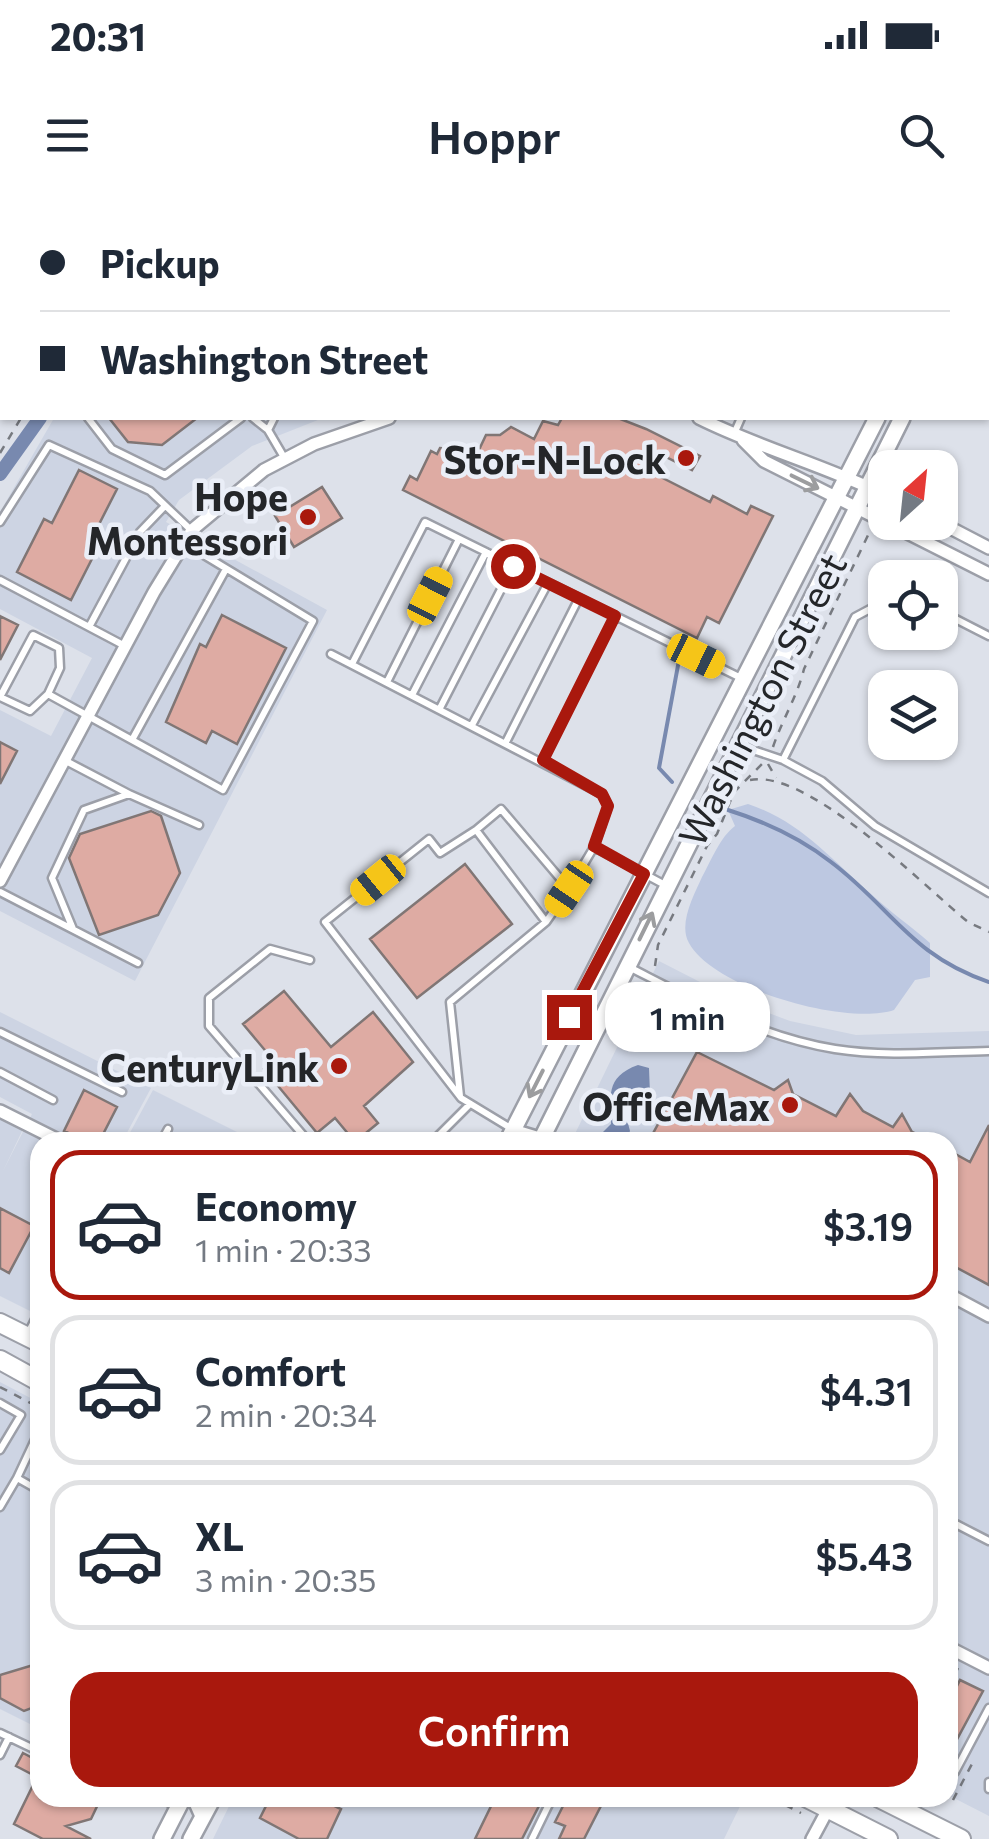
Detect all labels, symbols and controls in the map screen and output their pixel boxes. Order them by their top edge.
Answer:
text: 20:31 [50,12,146,59]
icon: menu [40,108,95,163]
text: Hoppr [428,108,561,163]
icon: search [894,108,949,163]
text: Pickup [100,239,220,286]
text: Washington Street [100,335,428,382]
place label: Stor-N-Lock [443,435,666,482]
marker: Stor-N-Lock [675,447,697,469]
north arrow [868,450,958,540]
map controls [868,450,958,760]
place label: Hope Montessori [87,472,288,563]
one-way arrow [789,473,819,492]
marker: Hope Montessori [297,506,319,528]
route start [491,544,536,589]
street label: Washington Street [667,545,855,853]
button: locate [868,560,958,650]
car [403,562,457,630]
car [662,629,730,683]
button: layers [868,670,958,760]
car [345,849,411,911]
car [540,856,598,922]
one-way arrow [638,912,657,942]
callout: 1 min [604,982,769,1052]
route end [547,995,592,1040]
text: 1 min [650,997,725,1037]
place label: CenturyLink [100,1043,319,1090]
marker: CenturyLink [328,1055,350,1077]
one-way arrow [526,1069,545,1098]
place label: OfficeMax [582,1082,770,1129]
marker: OfficeMax [779,1094,801,1116]
icon: car [75,1180,165,1270]
text: Economy [195,1182,357,1229]
text: $3.19 [823,1202,913,1249]
text: 1 min · 20:33 [195,1229,372,1269]
icon: car [75,1345,165,1435]
text: Comfort [195,1347,346,1394]
text: $4.31 [820,1367,913,1414]
text: 2 min · 20:34 [195,1394,377,1434]
icon: car [75,1510,165,1600]
text: XL [195,1512,244,1559]
text: $5.43 [815,1532,913,1579]
text: 3 min · 20:35 [195,1559,376,1599]
button: Confirm [70,1672,918,1787]

